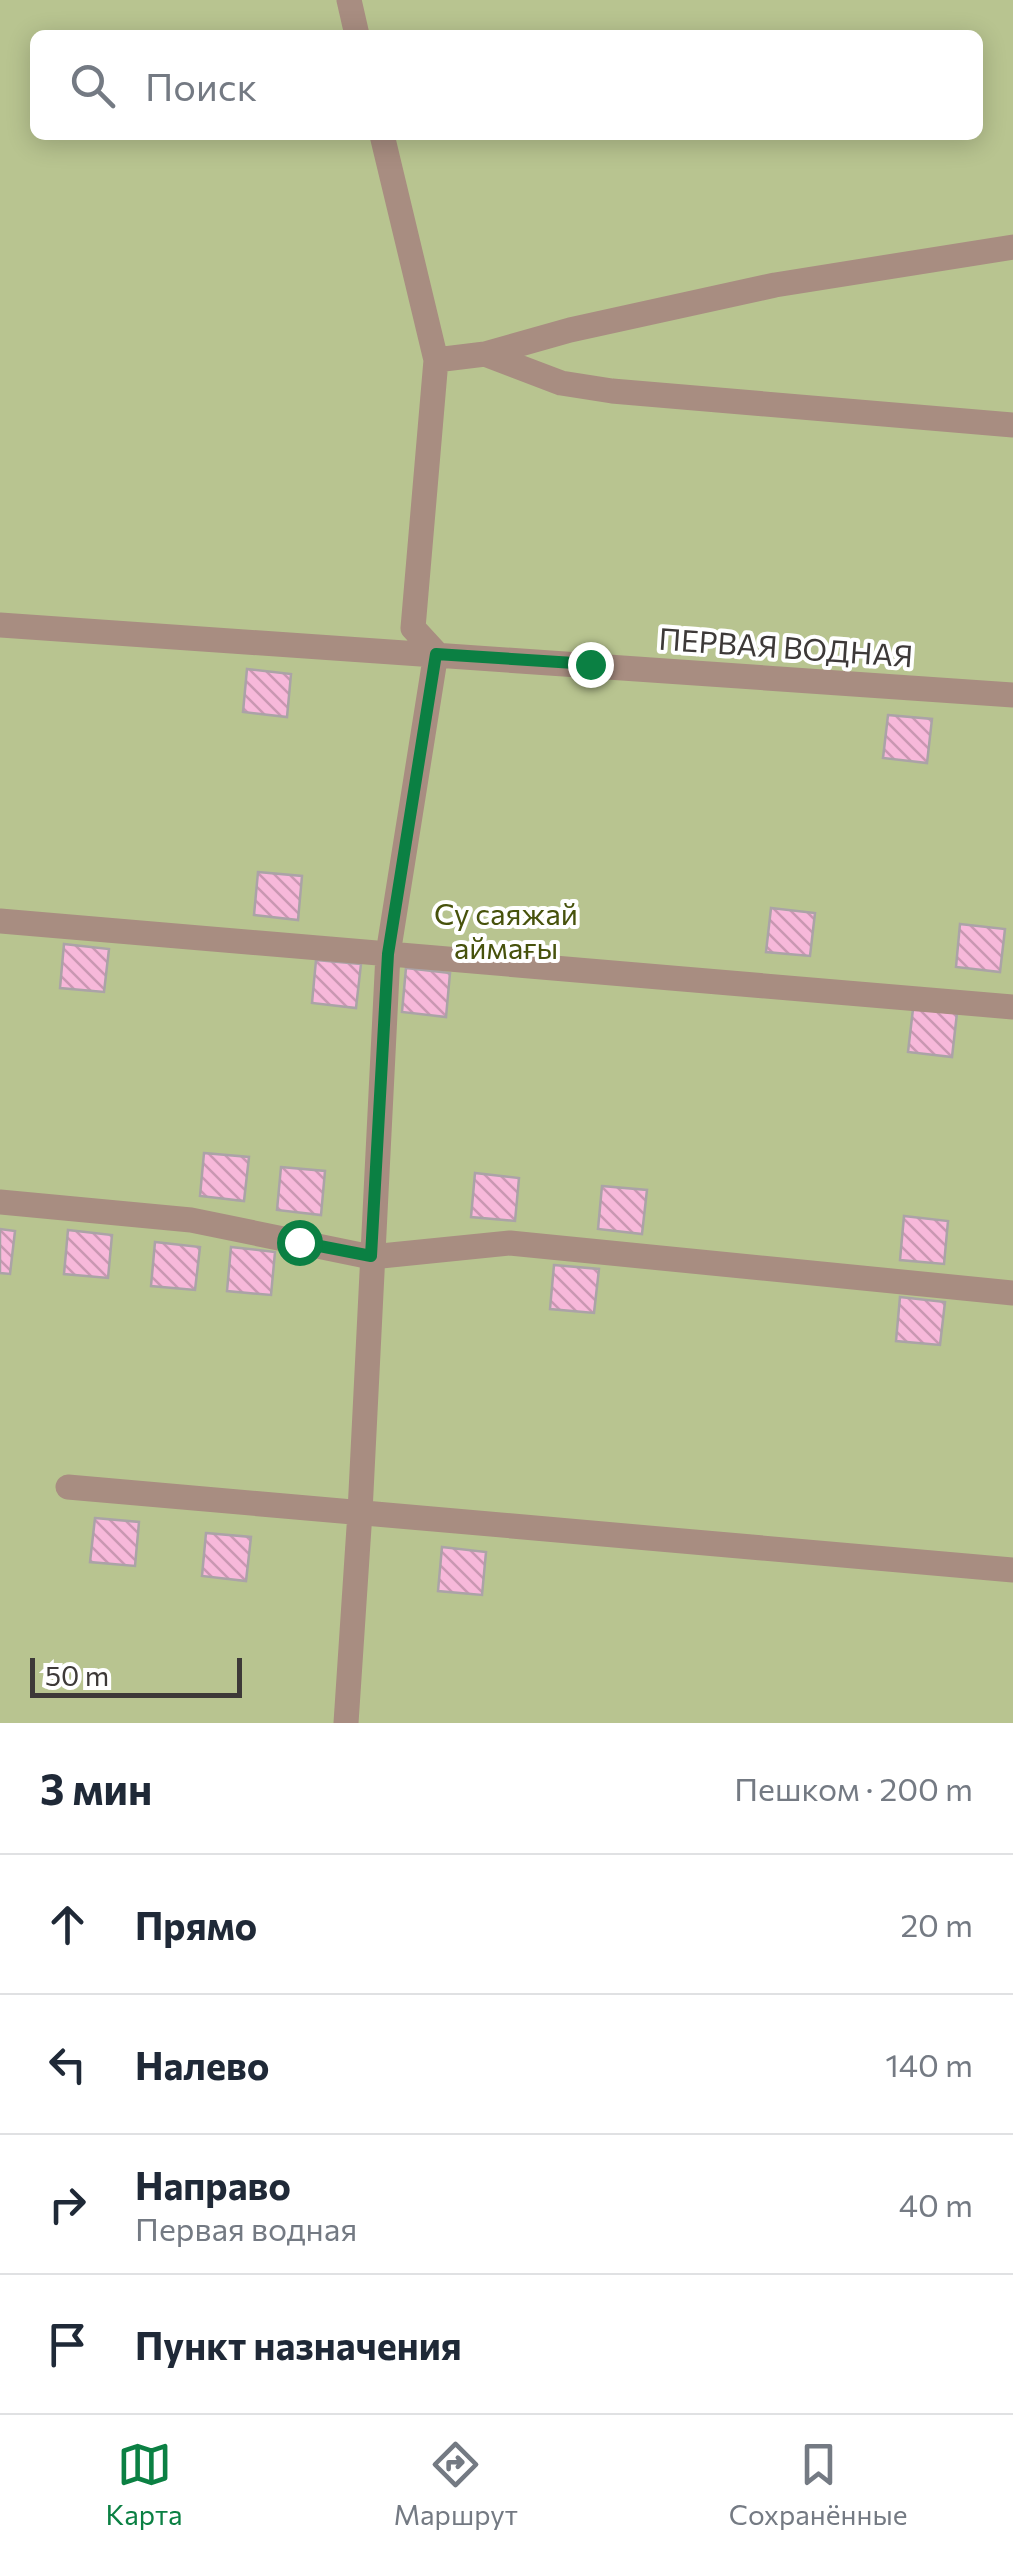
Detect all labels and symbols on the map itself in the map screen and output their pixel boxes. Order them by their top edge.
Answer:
street label: ПЕРВАЯ ВОДНАЯ [658,619,914,673]
route end [568,642,614,688]
park label: Су саяжай аймағы [434,894,578,965]
route start [277,1220,323,1266]
scale bar [30,1653,242,1698]

